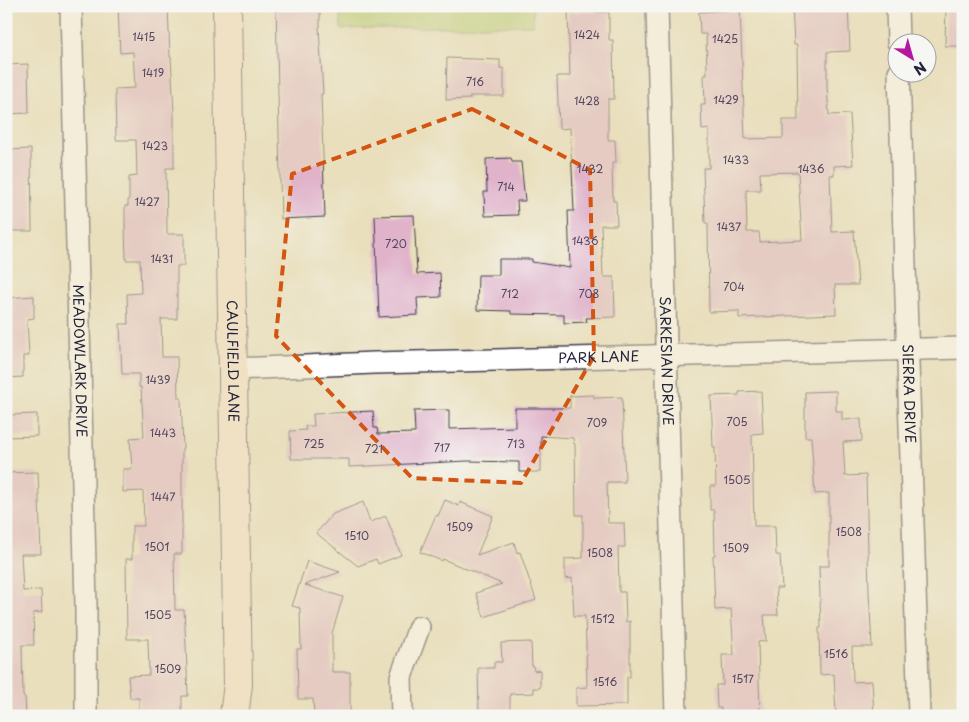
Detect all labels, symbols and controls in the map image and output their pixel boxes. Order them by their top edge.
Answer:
house number: 1424 [574,26,600,43]
house number: 1415 [133,28,155,45]
house number: 1425 [712,30,738,47]
north arrow [886,32,936,82]
text: N [909,57,931,81]
house number: 1419 [142,64,164,81]
house number: 716 [466,73,484,90]
house number: 1429 [713,91,739,108]
house number: 1428 [574,92,600,109]
house number: 1423 [142,137,168,154]
house number: 1433 [723,151,749,168]
house number: 1432 [577,160,603,177]
house number: 1436 [798,160,825,177]
house number: 714 [497,178,515,195]
house number: 1427 [135,193,159,210]
house number: 1437 [717,218,741,235]
house number: 1436 [572,232,599,249]
house number: 720 [385,235,407,252]
house number: 1431 [151,250,173,267]
house number: 704 [723,278,745,295]
street label: MEADOWLARK DRIVE [68,284,93,438]
house number: 712 [501,285,519,302]
house number: 708 [579,285,600,302]
street label: SARKESIAN DRIVE [655,296,679,426]
street label: CAULFIELD LANE [222,300,245,422]
street label: SIERRA DRIVE [897,344,922,444]
street label: PARK LANE [558,345,640,368]
house number: 1439 [146,371,170,388]
house number: 705 [726,413,748,430]
house number: 709 [587,414,607,431]
house number: 1443 [150,424,176,441]
house number: 725 [304,435,324,452]
house number: 713 [507,435,525,452]
house number: 717 [434,439,450,456]
house number: 721 [365,440,383,457]
house number: 1505 [723,471,751,488]
house number: 1447 [151,488,175,505]
house number: 1509 [447,518,473,535]
house number: 1508 [836,523,862,540]
house number: 1510 [345,527,369,544]
house number: 1501 [145,538,169,555]
house number: 1509 [723,539,749,556]
house number: 1508 [587,544,613,561]
house number: 1505 [144,606,172,623]
house number: 1512 [591,610,615,627]
house number: 1516 [824,645,848,662]
house number: 1509 [155,660,181,677]
house number: 1517 [732,670,754,687]
house number: 1516 [593,673,617,690]

